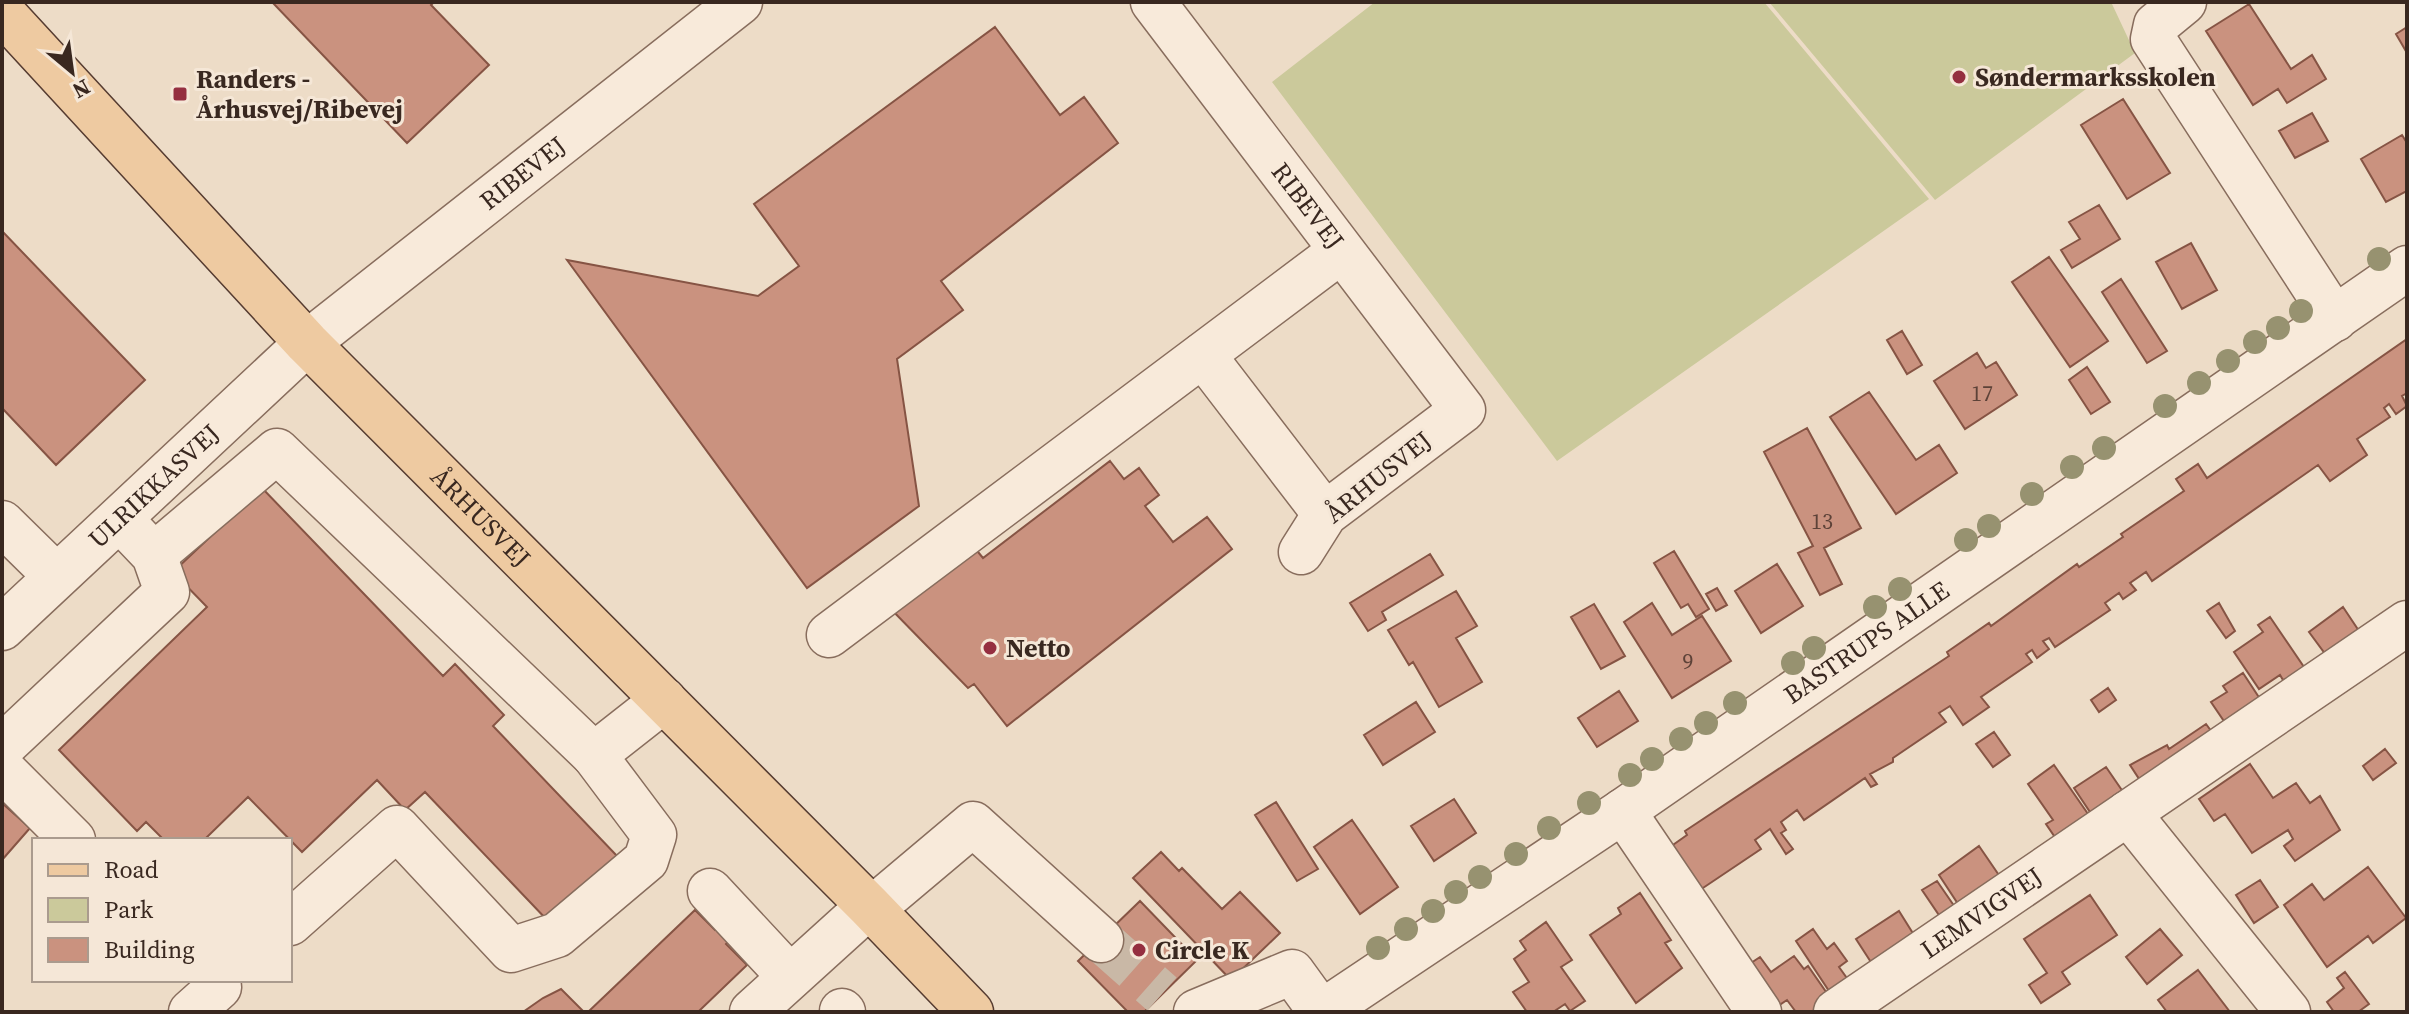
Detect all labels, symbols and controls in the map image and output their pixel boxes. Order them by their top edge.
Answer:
north arrow [32,32,112,112]
place label: Søndermarksskolen [1975,59,2216,95]
place label: Randers - Århusvej/Ribevej [196,61,403,127]
marker: Søndermarksskolen [1950,68,1968,86]
text: N [67,72,96,106]
marker: Randers - Århusvej/Ribevej [171,85,189,103]
street label: RIBEVEJ [472,128,573,218]
street label: RIBEVEJ [1263,155,1353,257]
house number: 17 [1971,378,1993,408]
street label: ULRIKKASVEJ [80,416,228,556]
street label: ÅRHUSVEJ [1317,423,1439,531]
street label: ÅRHUSVEJ [423,459,539,575]
house number: 13 [1811,506,1833,536]
street label: BASTRUPS ALLE [1776,572,1956,712]
place label: Netto [1006,630,1071,666]
marker: Netto [981,639,999,657]
house number: 9 [1682,646,1694,676]
legend [32,838,292,982]
text: Road [104,853,159,886]
street label: LEMVIGVEJ [1913,859,2050,967]
text: Park [104,893,154,926]
place label: Circle K [1155,932,1249,968]
text: Building [104,933,195,966]
marker: Circle K [1130,941,1148,959]

